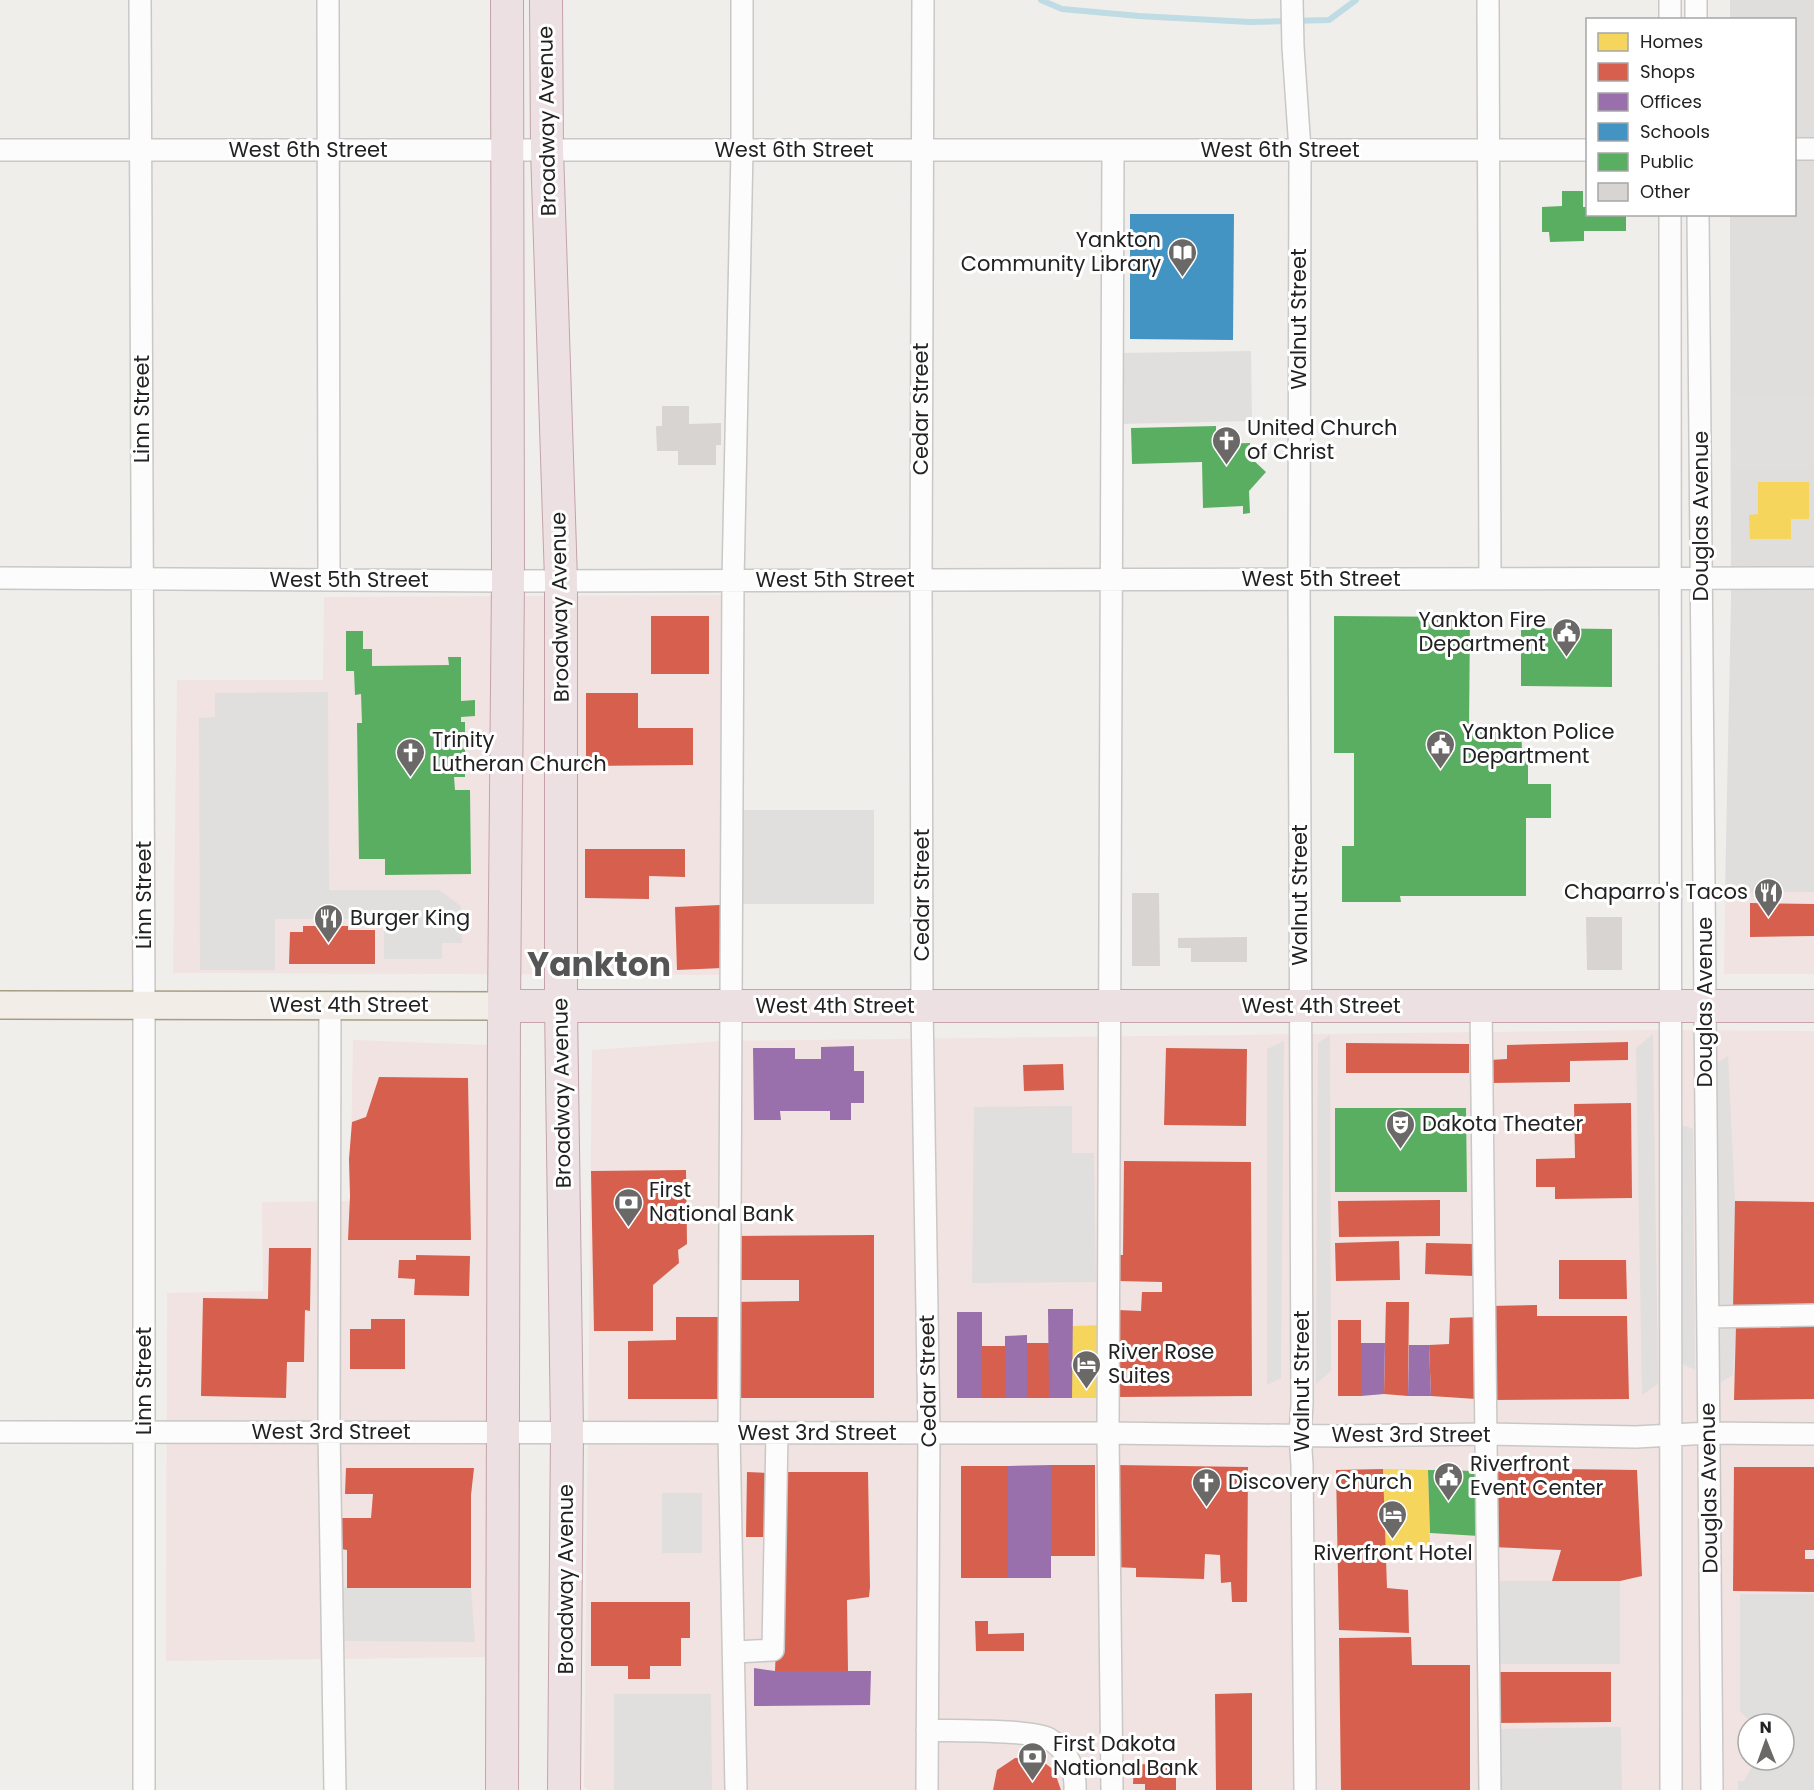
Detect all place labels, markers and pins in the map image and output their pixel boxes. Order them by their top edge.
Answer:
place label: Yankton Community Library [961,225,1161,278]
library icon: Yankton Community Library [1166,236,1198,278]
place label: United Church of Christ [1247,413,1397,466]
church icon: United Church of Christ [1210,424,1242,466]
place label: Yankton Fire Department [1419,605,1546,658]
public building icon: Yankton Fire Department [1551,616,1583,658]
place label: Yankton Police Department [1462,717,1615,770]
place label: Trinity Lutheran Church [432,725,607,778]
public building icon: Yankton Police Department [1425,728,1457,770]
church icon: Trinity Lutheran Church [395,736,427,778]
restaurant icon: Chaparro's Tacos [1753,876,1785,918]
place label: Chaparro's Tacos [1564,877,1748,906]
restaurant icon: Burger King [313,902,345,944]
place label: Burger King [350,903,470,932]
theatre icon: Dakota Theater [1385,1108,1417,1150]
place label: Dakota Theater [1422,1109,1583,1138]
place label: First National Bank [649,1175,794,1228]
bank icon: First National Bank [612,1186,644,1228]
place label: River Rose Suites [1108,1337,1214,1390]
hotel icon: River Rose Suites [1071,1348,1103,1390]
place label: Riverfront Event Center [1470,1449,1604,1502]
public building icon: Riverfront Event Center [1433,1460,1465,1502]
church icon: Discovery Church [1191,1466,1223,1508]
place label: Discovery Church [1228,1467,1412,1496]
hotel icon: Riverfront Hotel [1377,1498,1409,1540]
place label: Riverfront Hotel [1313,1538,1473,1567]
place label: First Dakota National Bank [1053,1729,1198,1782]
bank icon: First Dakota National Bank [1016,1740,1048,1782]

